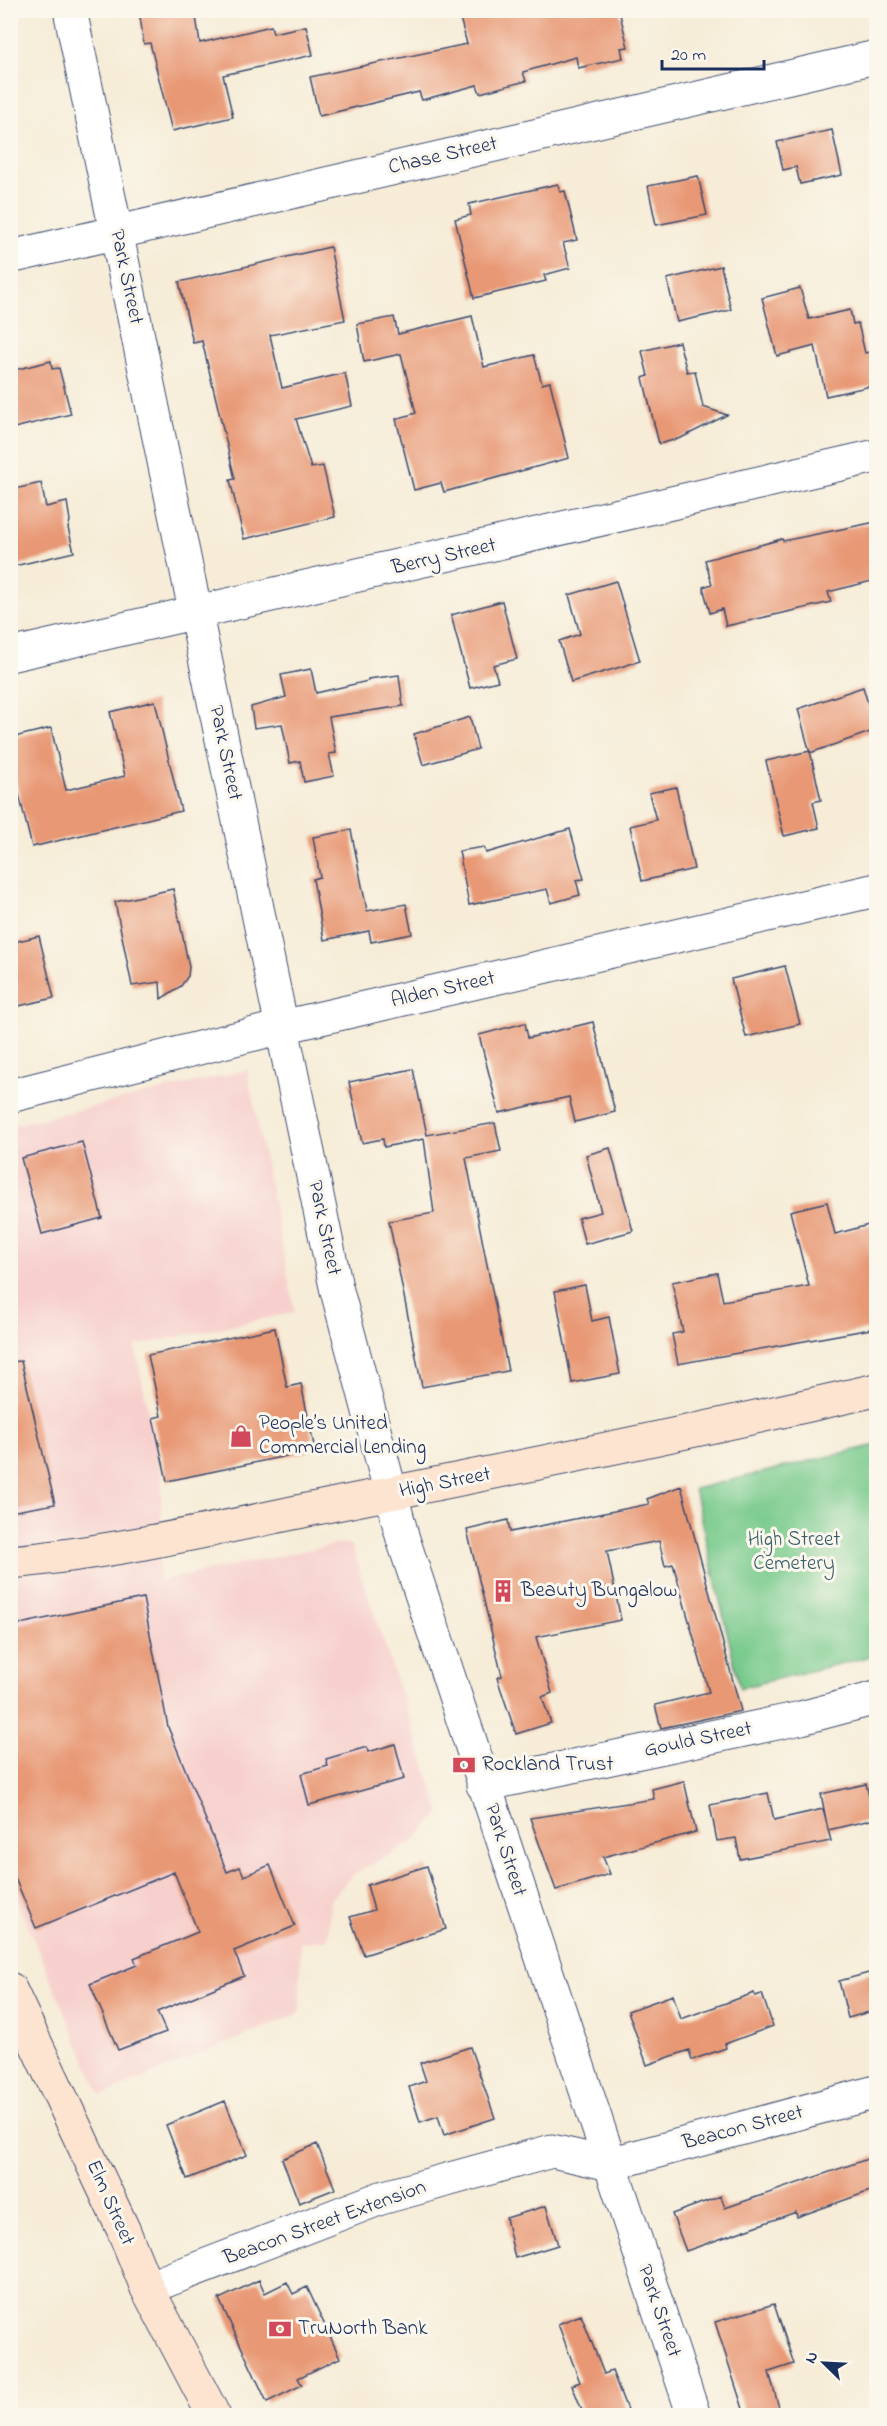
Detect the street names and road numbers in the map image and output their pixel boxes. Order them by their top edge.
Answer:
street label: Chase Street [385,129,501,183]
street label: Park Street [101,227,151,327]
street label: Berry Street [388,530,500,586]
street label: Park Street [200,703,250,803]
street label: Alden Street [388,963,498,1017]
street label: Park Street [299,1178,349,1278]
street label: High Street [397,1459,494,1509]
street label: Gould Street [641,1714,755,1766]
street label: Park Street [476,1800,534,1900]
street label: Beacon Street [678,2098,807,2159]
street label: Elm Street [78,2155,142,2251]
street label: Beacon Street Extension [219,2172,430,2274]
street label: Park Street [629,2261,689,2361]

